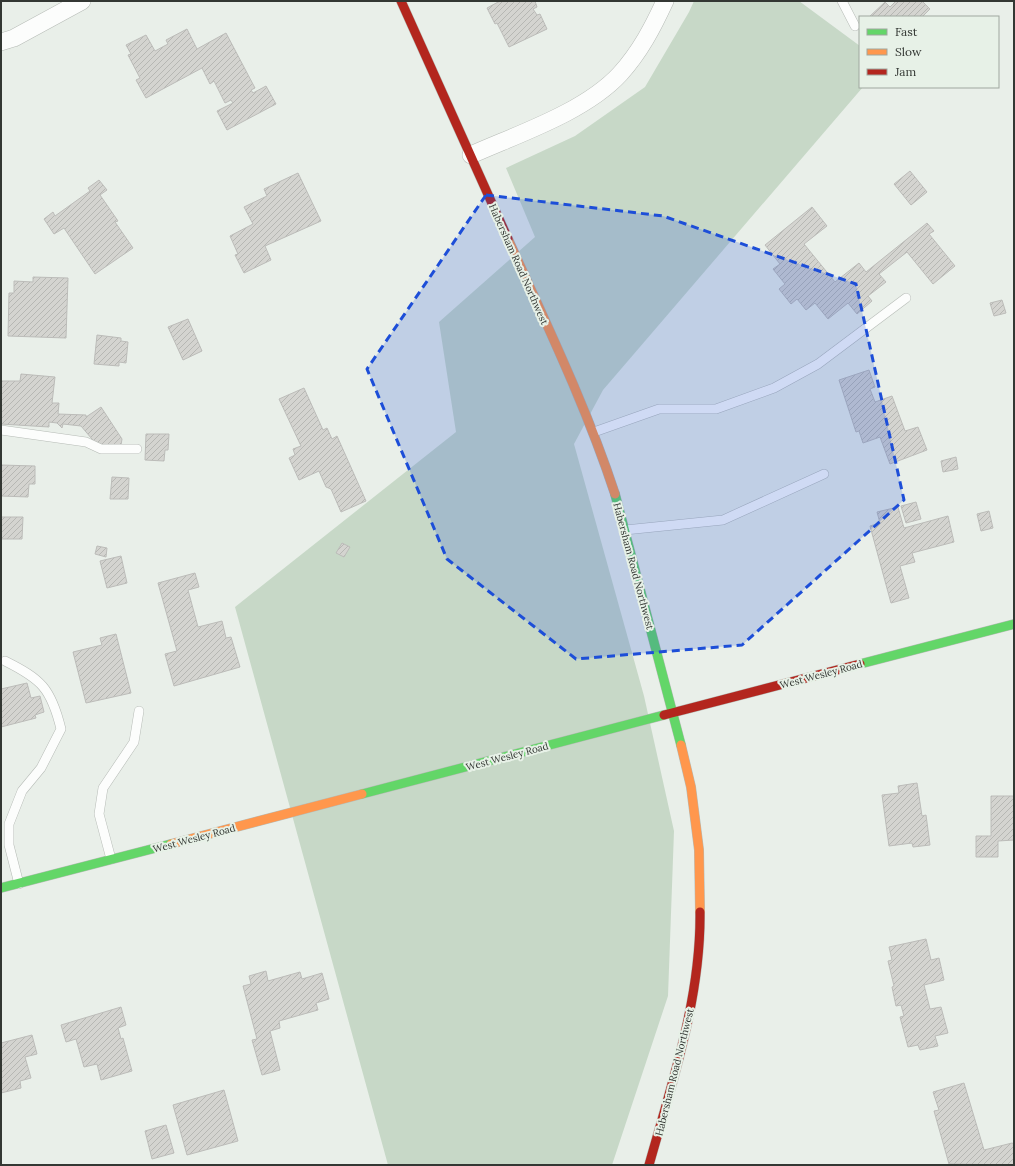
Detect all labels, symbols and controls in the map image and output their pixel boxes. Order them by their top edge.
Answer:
legend [859,16,999,88]
text: Fast [895,24,918,39]
text: Slow [895,44,922,59]
text: Jam [894,64,916,79]
street label: Habersham Road Northwest [486,202,551,327]
street label: Habersham Road Northwest [610,501,657,631]
street label: West Wesley Road [778,657,864,692]
street label: West Wesley Road [464,739,550,774]
street label: West Wesley Road [151,821,237,856]
street label: Habersham Road Northwest [652,1007,697,1137]

